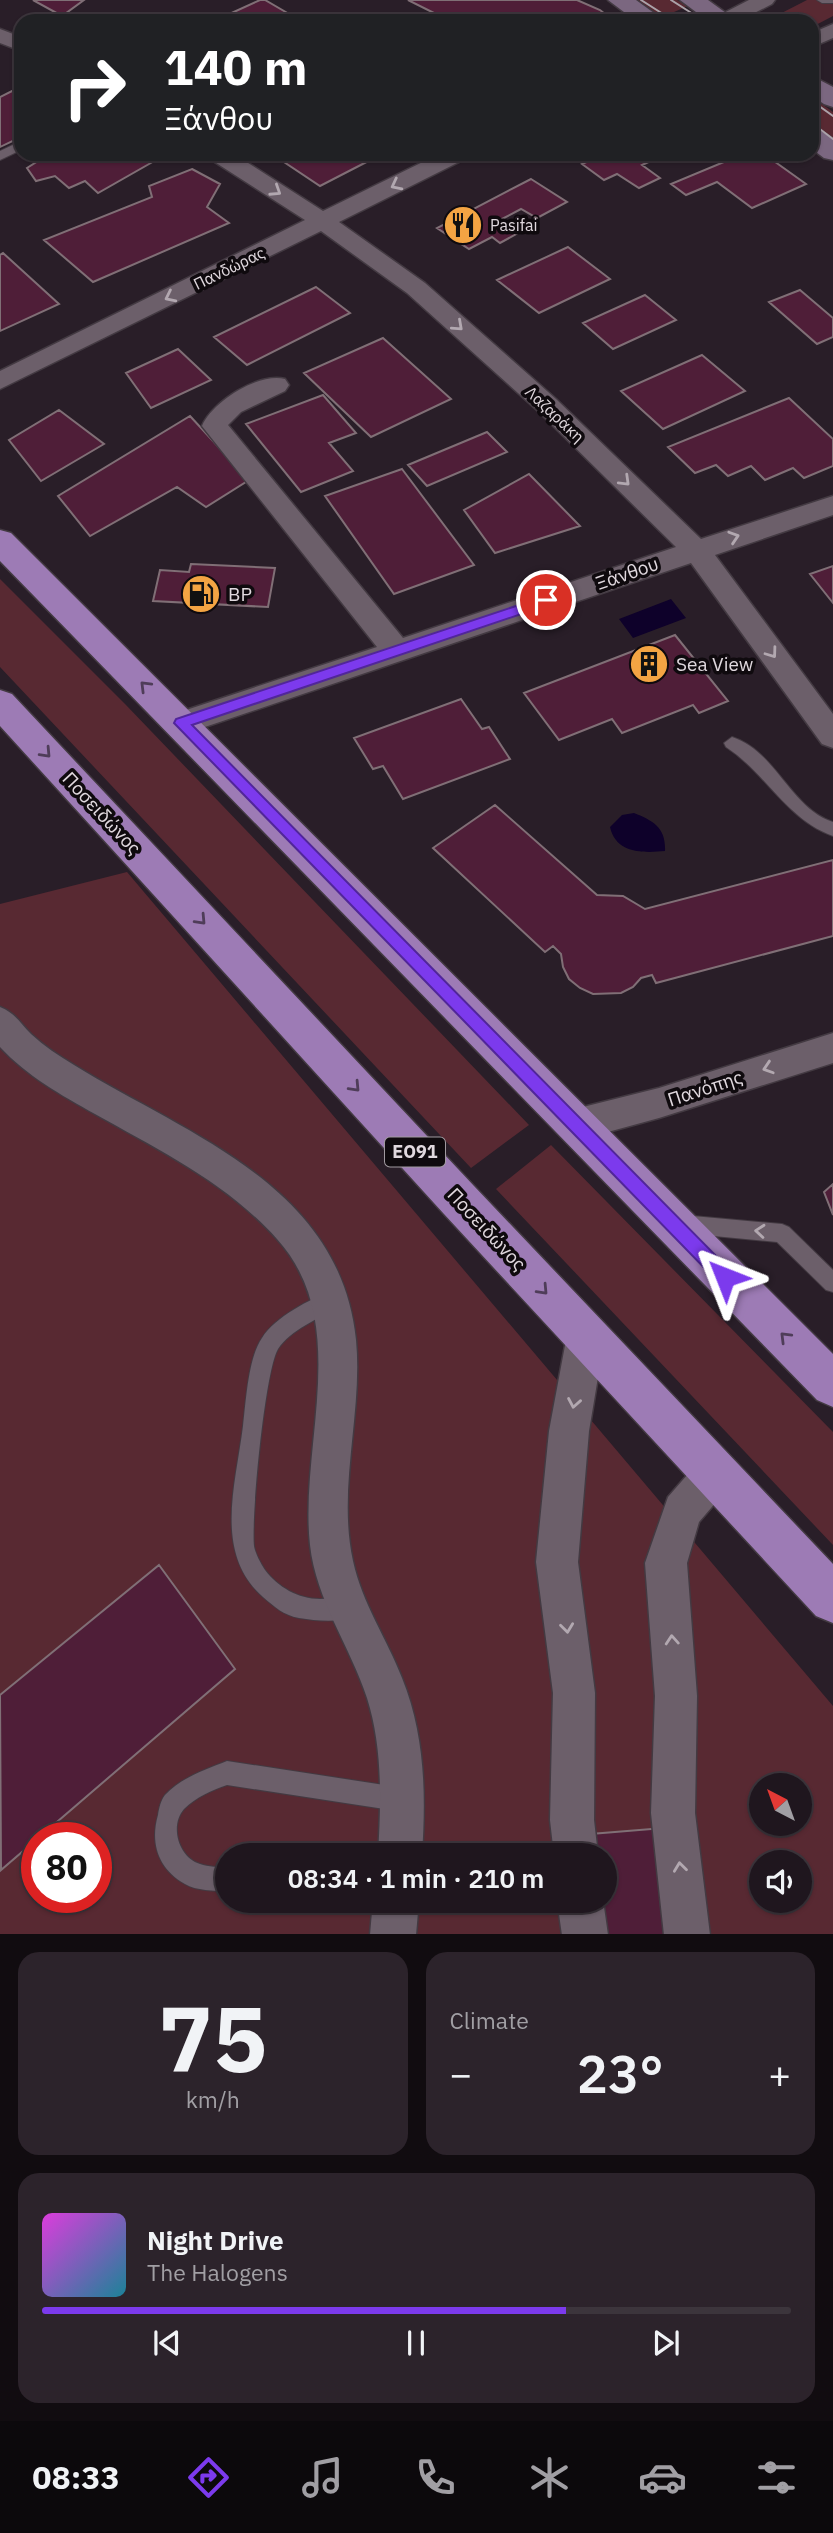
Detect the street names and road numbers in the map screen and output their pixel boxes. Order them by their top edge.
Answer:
street label: Πανδώρας [190,242,268,294]
street label: Λαζαράκη [521,382,589,446]
street label: Ξάνθου [592,551,662,595]
street label: Ποσειδώνος [58,767,146,859]
street label: Πανόπης [664,1065,746,1111]
road number: ΕΟ91 [385,1138,445,1167]
street label: Ποσειδώνος [443,1183,531,1275]

